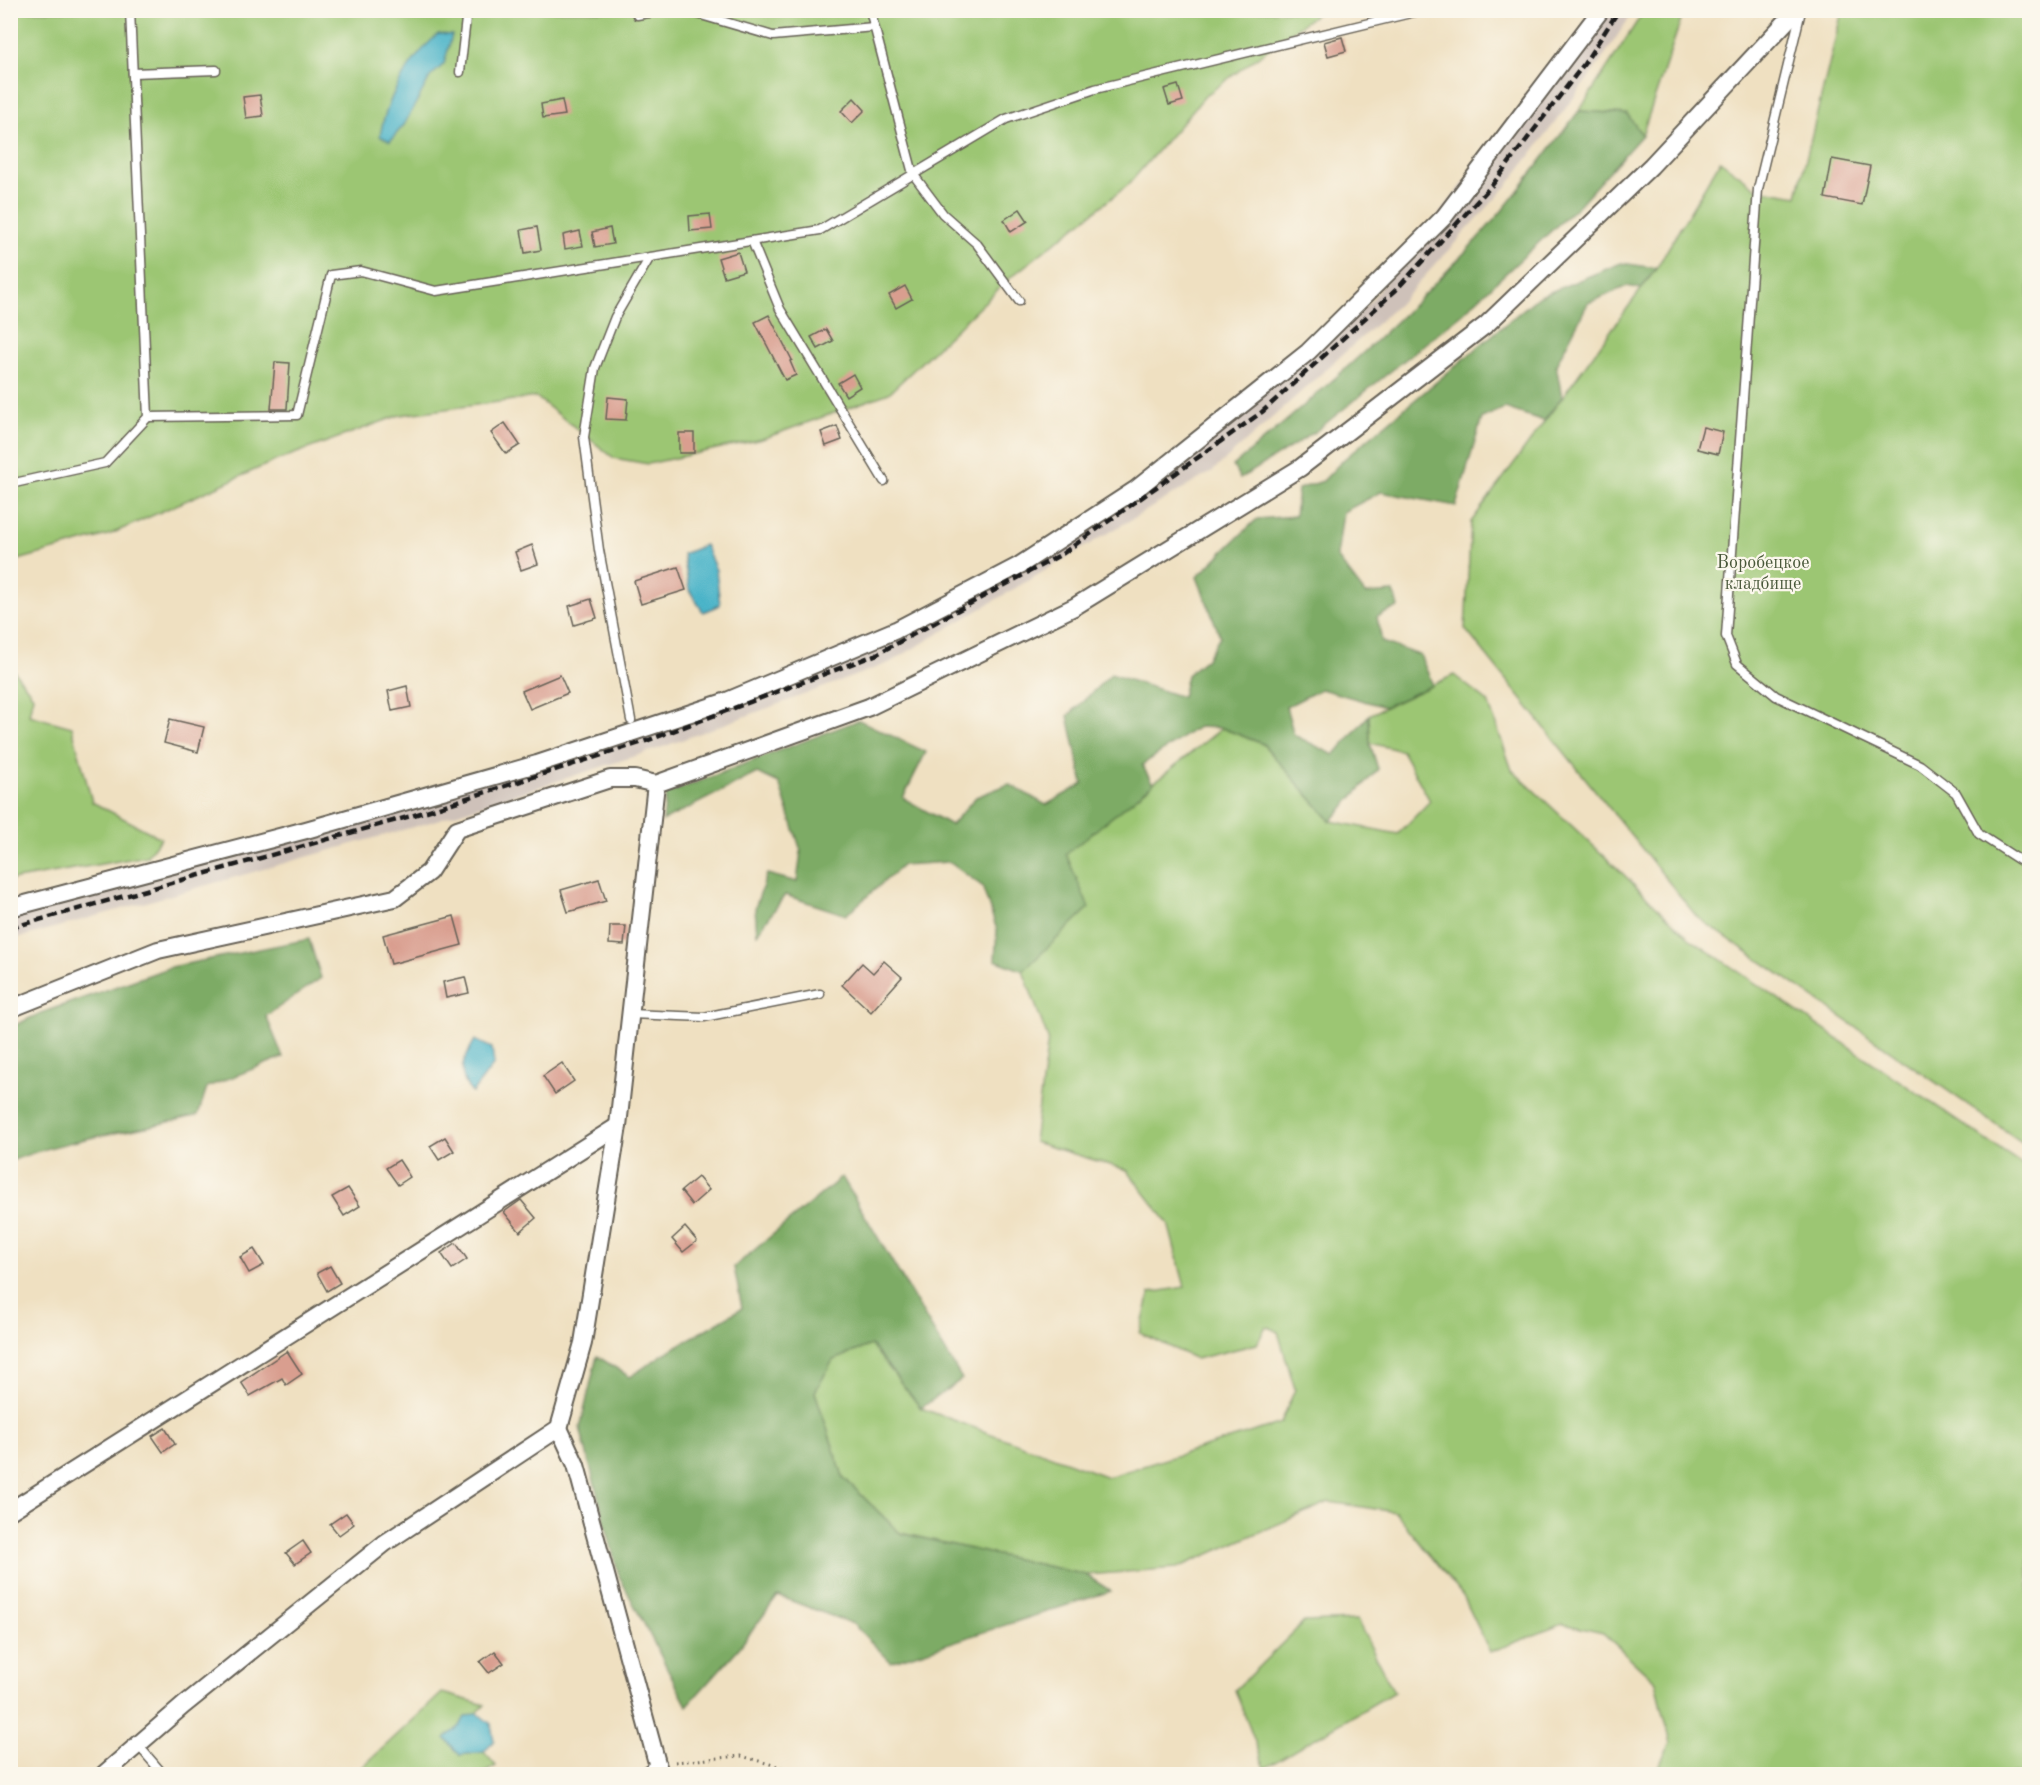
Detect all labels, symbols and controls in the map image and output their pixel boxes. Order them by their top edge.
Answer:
park label: Воробецкое кладбище [1717,554,1809,593]

